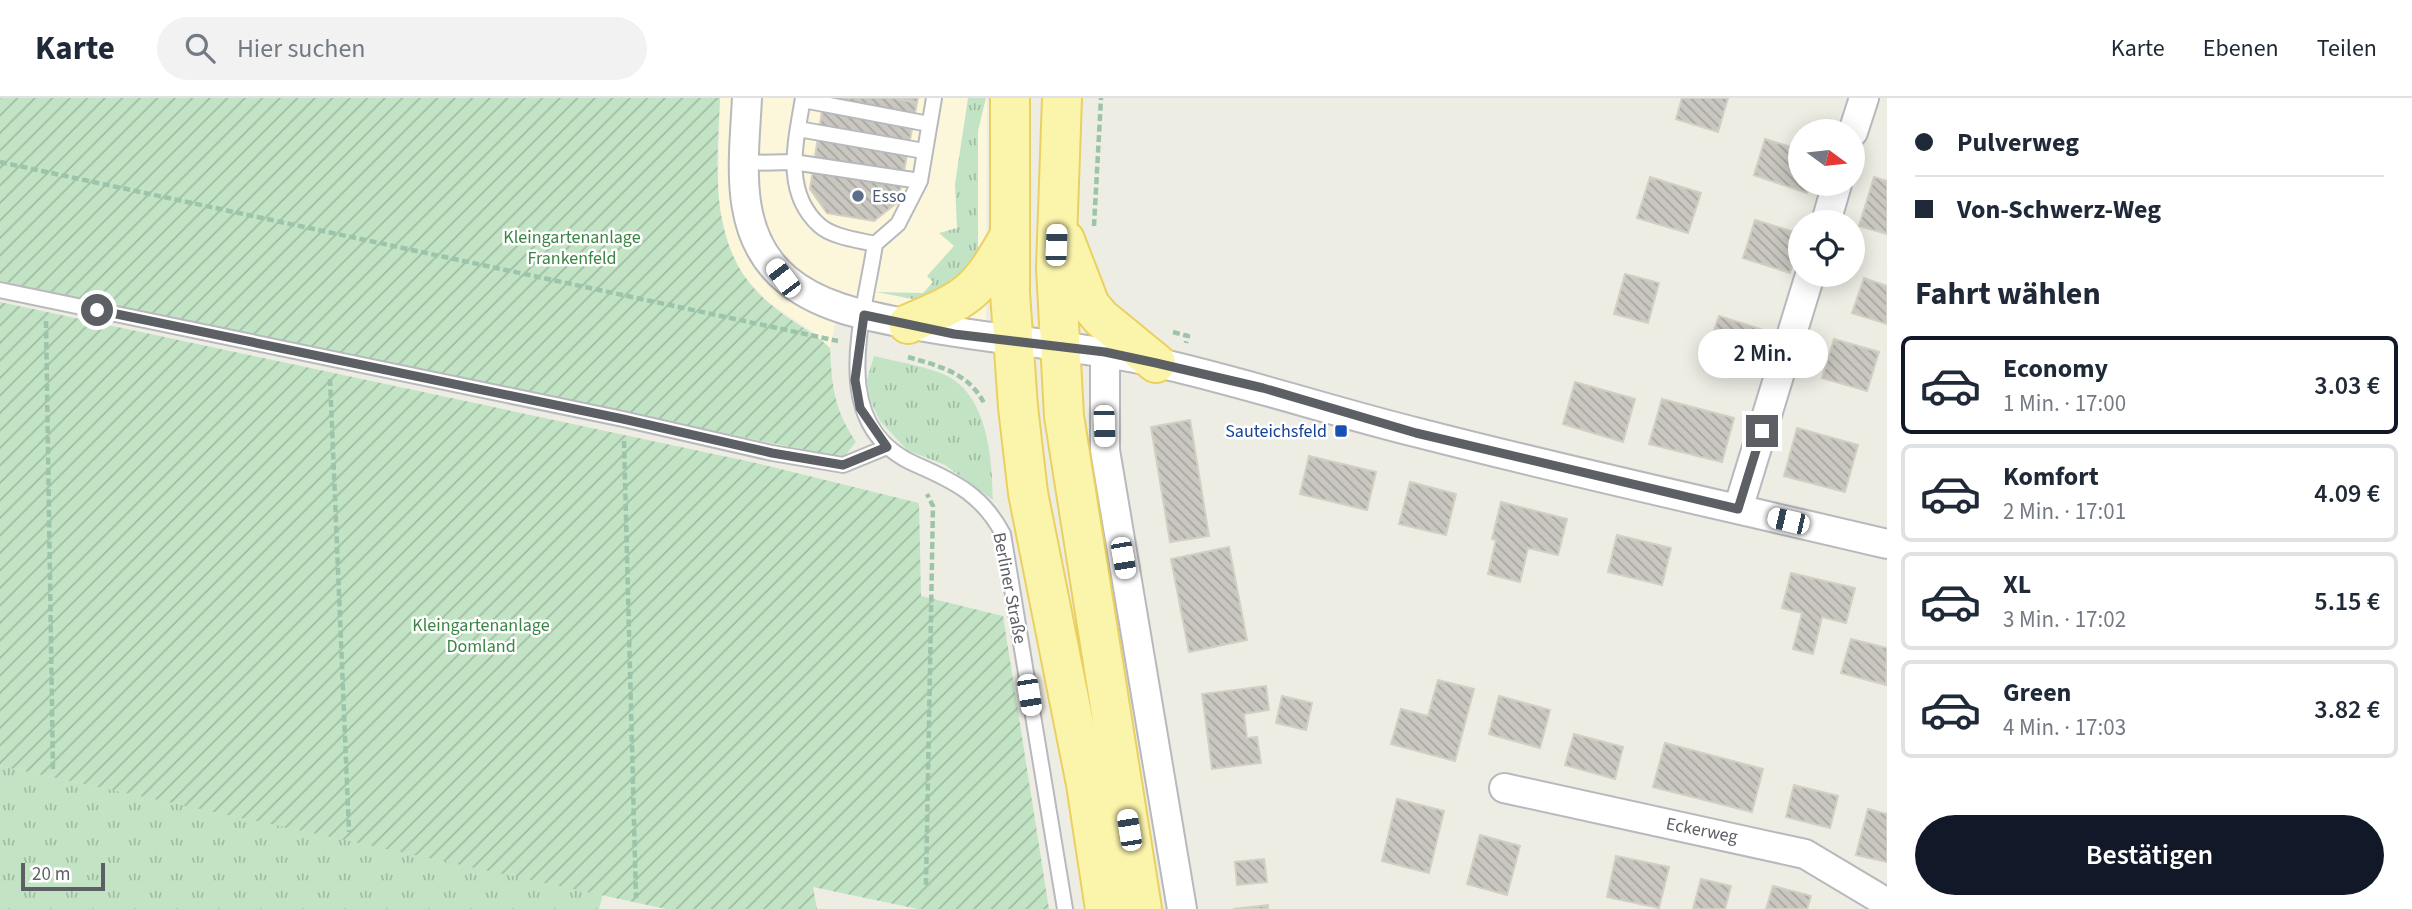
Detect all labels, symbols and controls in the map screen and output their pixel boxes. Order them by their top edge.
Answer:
search box [157,17,647,80]
text: Karte [35,25,115,72]
icon: search [181,29,219,67]
text: Hier suchen [237,30,366,67]
text: Karte [2111,31,2165,66]
text: Ebenen [2203,31,2279,66]
text: Teilen [2317,31,2377,66]
north arrow [1788,119,1866,196]
map controls [1788,119,1865,287]
text: Pulverweg [1957,124,2079,161]
place label: Esso [872,184,906,209]
marker: Esso [850,188,866,204]
text: Von-Schwerz-Weg [1957,191,2161,228]
button: locate [1788,210,1865,287]
car [1045,224,1068,266]
park label: Kleingartenanlage Frankenfeld [503,225,641,271]
car [762,255,805,301]
text: Fahrt wählen [1915,271,2101,317]
route start [81,294,113,326]
callout: 2 Min. [1697,330,1827,378]
text: 2 Min. [1734,337,1792,370]
text: Economy [2003,350,2108,387]
icon: car [1919,354,1982,417]
text: 3.03 € [2314,367,2380,404]
text: 1 Min. · 17:00 [2003,387,2126,420]
car [1093,405,1116,447]
route end [1746,415,1778,447]
place label: Sauteichsfeld [1225,419,1327,444]
marker: Sauteichsfeld [1333,423,1349,439]
text: Komfort [2003,458,2099,495]
icon: car [1919,462,1982,525]
text: 4.09 € [2314,475,2380,512]
text: 2 Min. · 17:01 [2003,495,2126,528]
car [1766,506,1811,536]
street label: Berliner Straße [986,530,1033,646]
car [1110,535,1137,581]
text: XL [2003,566,2031,603]
icon: car [1919,570,1982,633]
text: 5.15 € [2314,583,2380,620]
text: 3 Min. · 17:02 [2003,603,2126,636]
park label: Kleingartenanlage Domland [412,613,550,659]
car [1016,673,1043,717]
text: Green [2003,674,2071,711]
icon: car [1919,678,1982,741]
text: 3.82 € [2314,691,2380,728]
text: 4 Min. · 17:03 [2003,711,2126,744]
car [1116,808,1143,852]
street label: Eckerweg [1664,811,1740,850]
button: Bestätigen [1915,815,2384,895]
scale bar [21,860,105,892]
text: 20 m [32,861,70,888]

